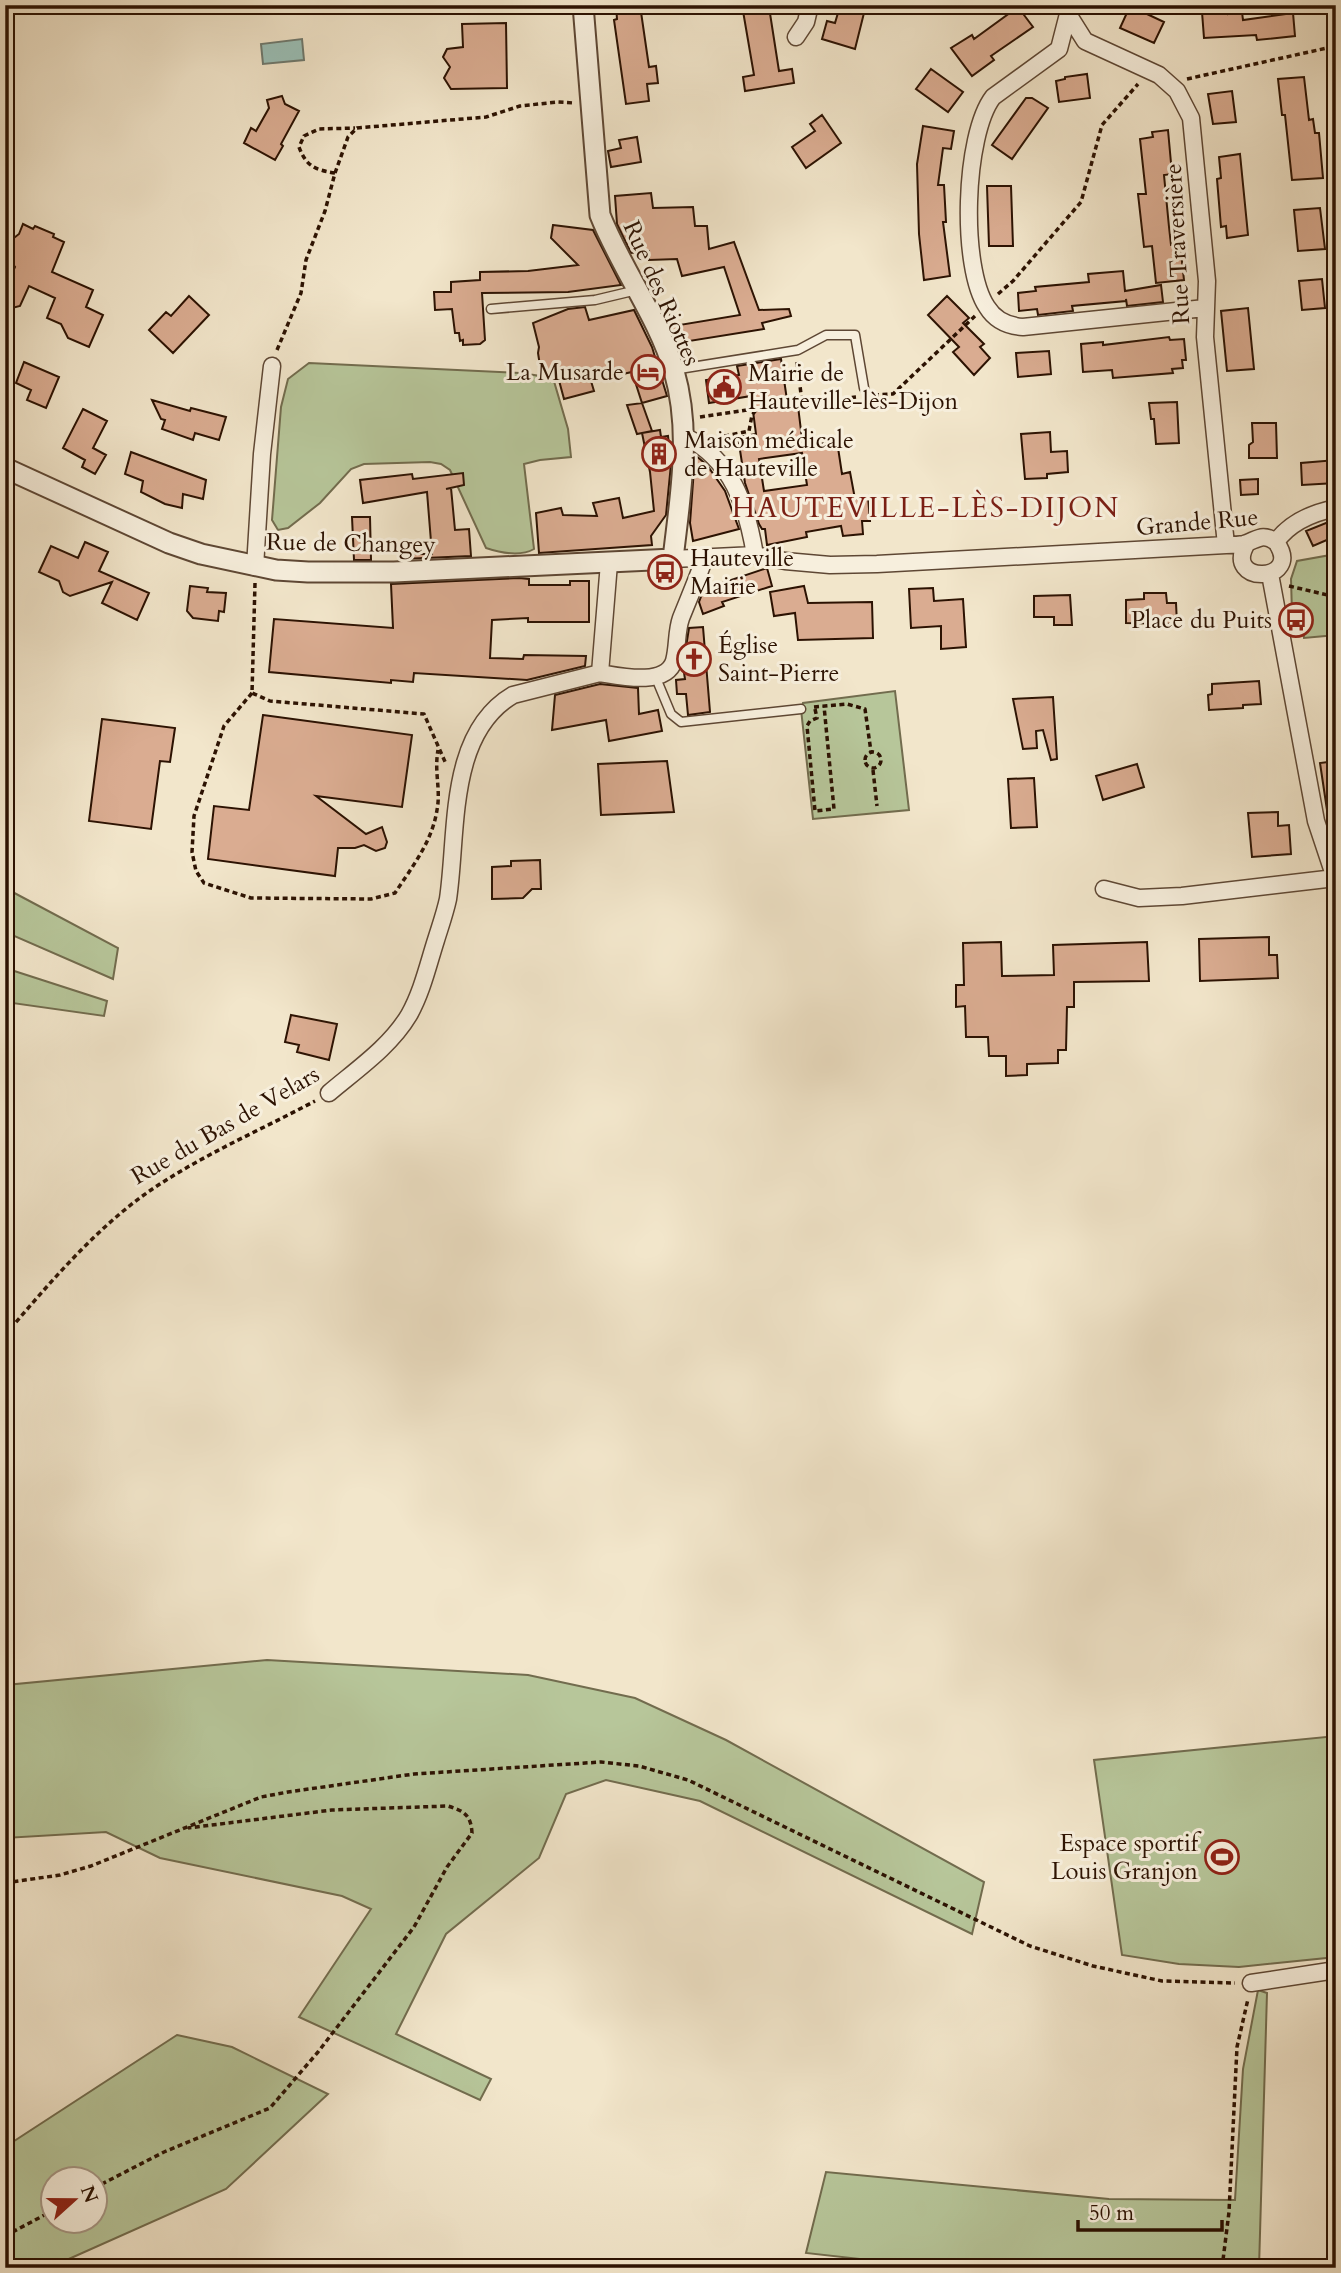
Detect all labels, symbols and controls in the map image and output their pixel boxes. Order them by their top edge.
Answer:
street label: Rue Traversière [1157,163,1198,325]
street label: Rue des Riottes [615,215,708,371]
hotel icon: La Musarde [629,353,667,391]
place label: La Musarde [506,356,624,389]
place label: Mairie de Hauteville-lès-Dijon [748,357,959,418]
public building icon: Mairie de Hauteville-lès-Dijon [705,368,743,406]
place label: Maison médicale de Hauteville [684,424,854,485]
building icon: Maison médicale de Hauteville [640,435,678,473]
district label: HAUTEVILLE-LÈS-DIJON [732,489,1120,527]
street label: Grande Rue [1135,501,1260,544]
street label: Rue de Changey [266,526,437,561]
place label: Hauteville Mairie [690,542,794,603]
bus stop icon: Hauteville Mairie [646,553,684,591]
bus stop icon: Place du Puits [1277,601,1315,639]
place label: Place du Puits [1131,604,1272,637]
place label: Église Saint-Pierre [718,629,839,690]
church icon: Église Saint-Pierre [675,640,713,678]
street label: Rue du Bas de Velars [125,1058,326,1193]
place label: Espace sportif Louis Granjon [1051,1827,1202,1888]
sports icon: Espace sportif Louis Granjon [1203,1838,1241,1876]
north arrow [38,2164,108,2234]
text: N [74,2182,104,2207]
scale bar [1078,2189,1222,2233]
text: 50 m [1089,2199,1134,2228]

